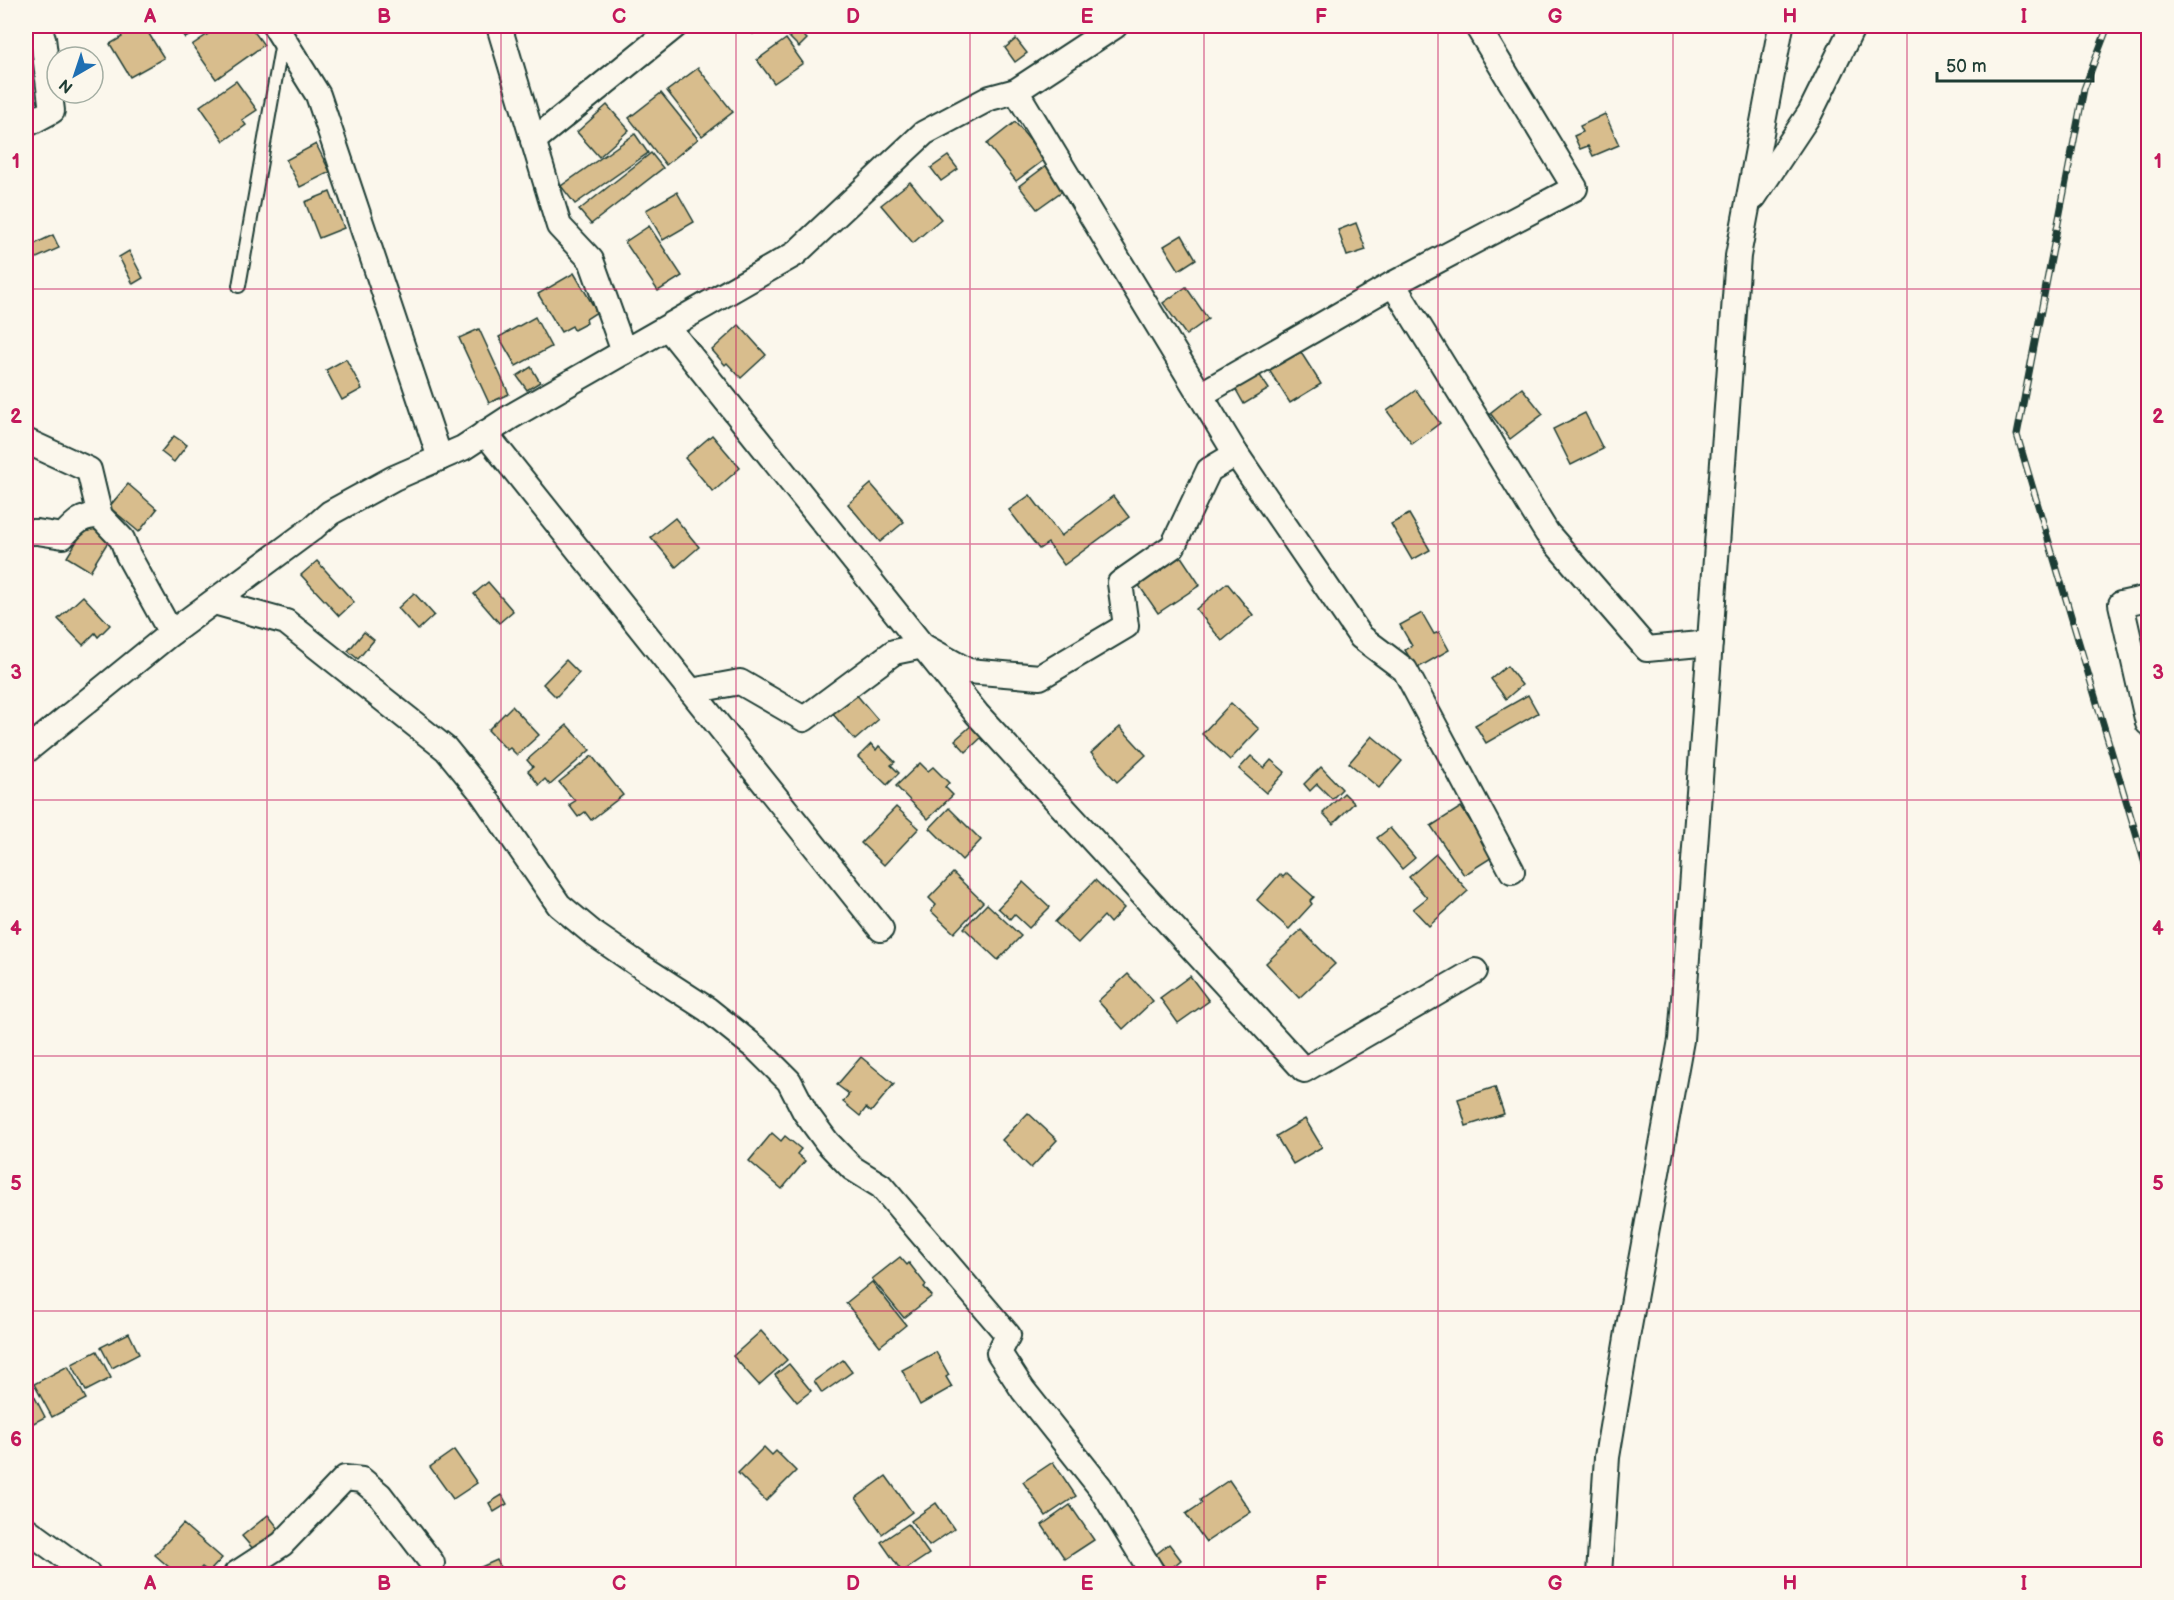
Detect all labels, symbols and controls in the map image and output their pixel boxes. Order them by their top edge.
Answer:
text: A [143,5,157,29]
text: B [377,5,391,29]
text: C [612,5,626,29]
text: D [846,5,860,29]
text: E [1081,5,1094,29]
text: F [1315,5,1327,29]
text: G [1548,5,1563,29]
text: H [1783,5,1797,29]
text: I [2021,5,2027,29]
north arrow [45,45,105,105]
scale bar [1937,45,2093,83]
text: 50 m [1946,56,1987,77]
text: N [56,74,77,97]
text: 1 [12,150,20,174]
text: 1 [2154,150,2162,174]
text: 2 [10,405,22,429]
text: 2 [2152,405,2164,429]
text: 3 [10,661,22,685]
text: 3 [2152,661,2164,685]
text: 4 [10,917,22,941]
text: 4 [2152,917,2164,941]
text: 5 [10,1172,22,1196]
text: 5 [2152,1172,2164,1196]
text: 6 [10,1428,22,1452]
text: 6 [2152,1428,2164,1452]
text: A [143,1572,157,1596]
text: B [377,1572,391,1596]
text: C [612,1572,626,1596]
text: D [846,1572,860,1596]
text: E [1081,1572,1094,1596]
text: F [1315,1572,1327,1596]
text: G [1548,1572,1563,1596]
text: H [1783,1572,1797,1596]
text: I [2021,1572,2027,1596]

